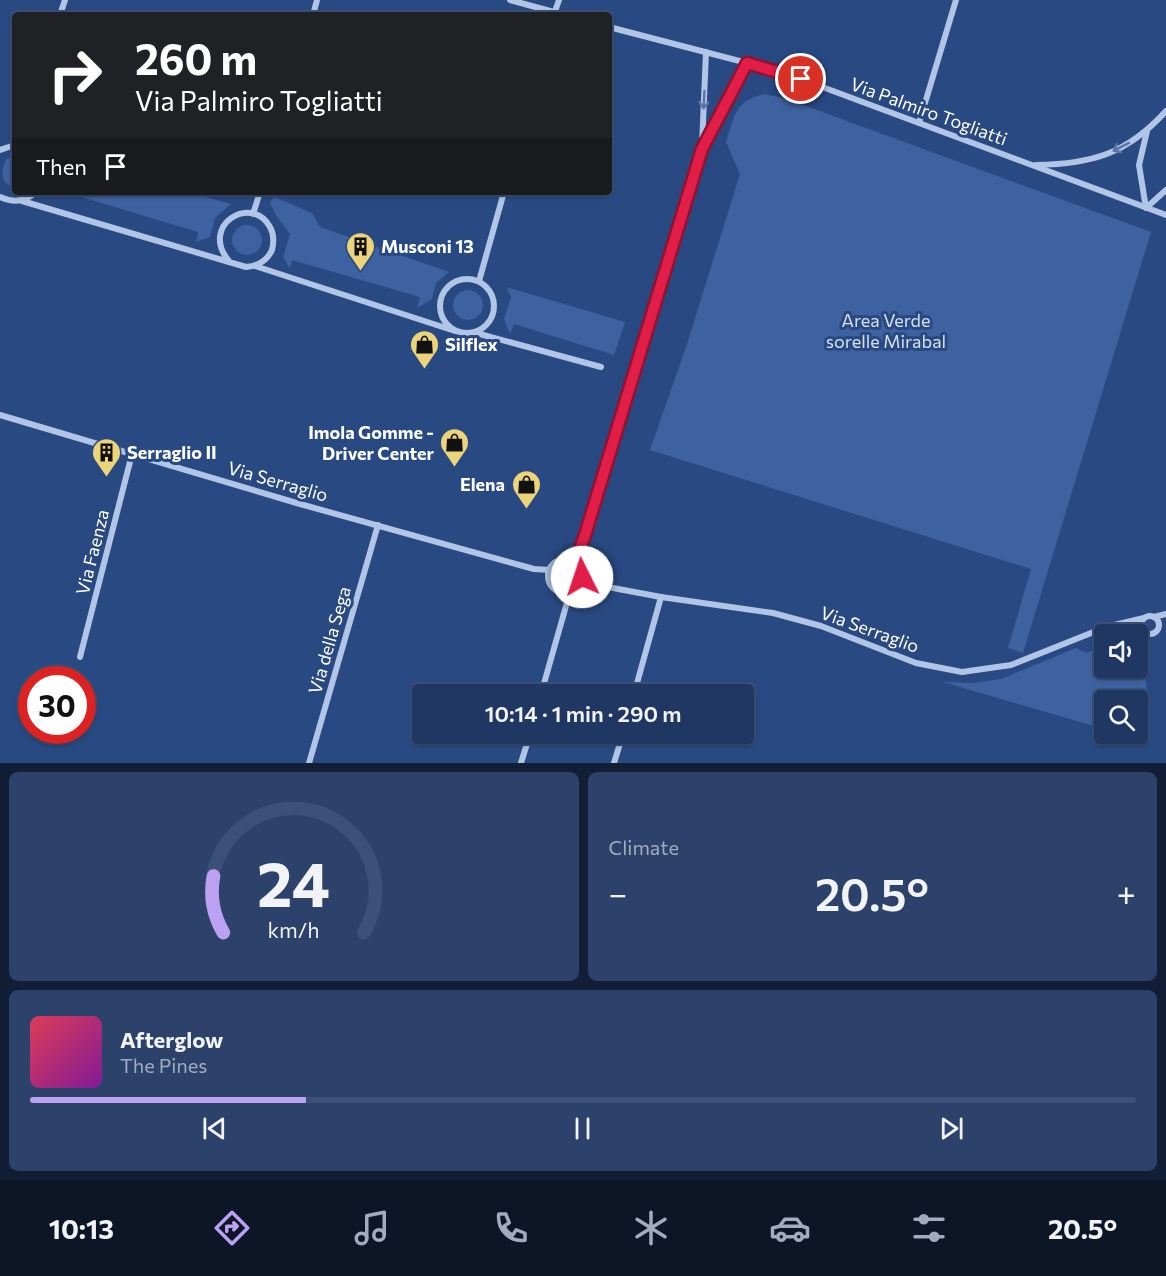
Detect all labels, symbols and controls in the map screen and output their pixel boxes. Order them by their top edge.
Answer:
text: 260 m [135,32,257,84]
icon: right [36,36,114,114]
pin [775,53,826,104]
icon: arrive [784,62,817,95]
street label: Via Palmiro Togliatti [848,72,1010,150]
text: Via Palmiro Togliatti [135,84,383,117]
one-way arrow [698,90,709,110]
one-way arrow [1112,142,1130,153]
icon: arrive [99,150,132,183]
text: Then [36,153,87,180]
building icon: Musconi 13 [344,230,376,272]
place label: Musconi 13 [381,235,474,257]
park label: Area Verde sorelle Mirabal [826,309,946,352]
shop icon: Silflex [408,328,440,370]
place label: Silflex [445,333,498,355]
place label: Imola Gomme - Driver Center [308,421,435,464]
shop icon: Imola Gomme - Driver Center [439,426,471,468]
building icon: Serraglio II [90,436,122,478]
place label: Serraglio II [127,441,217,463]
street label: Via Serraglio [225,456,331,506]
shop icon: Elena [510,468,542,510]
place label: Elena [460,473,505,495]
street label: Via Faenza [71,507,113,597]
position arrow [550,545,614,609]
street label: Via della Sega [303,584,355,696]
street label: Via Serraglio [818,601,922,657]
map controls [1094,624,1148,744]
button: sound [1094,624,1148,678]
speed limit sign: 30 [18,666,96,744]
button: search [1094,690,1148,744]
text: 10:14 · 1 min · 290 m [485,700,681,727]
text: Climate [609,835,679,859]
text: 24 [257,844,330,920]
text: 20.5° [815,865,929,920]
text: − [609,872,627,913]
text: + [1117,872,1136,913]
text: km/h [268,917,320,943]
text: Afterglow [120,1026,223,1053]
text: The Pines [120,1053,207,1077]
icon: previous [198,1112,231,1145]
icon: pause [566,1112,599,1145]
icon: next [935,1112,968,1145]
icon: directions [211,1207,253,1249]
icon: music [351,1207,393,1249]
icon: phone [490,1207,532,1249]
icon: climate [630,1207,672,1249]
icon: car [769,1207,811,1249]
icon: filters [908,1207,950,1249]
text: 10:13 [49,1212,114,1245]
text: 20.5° [1048,1212,1117,1245]

